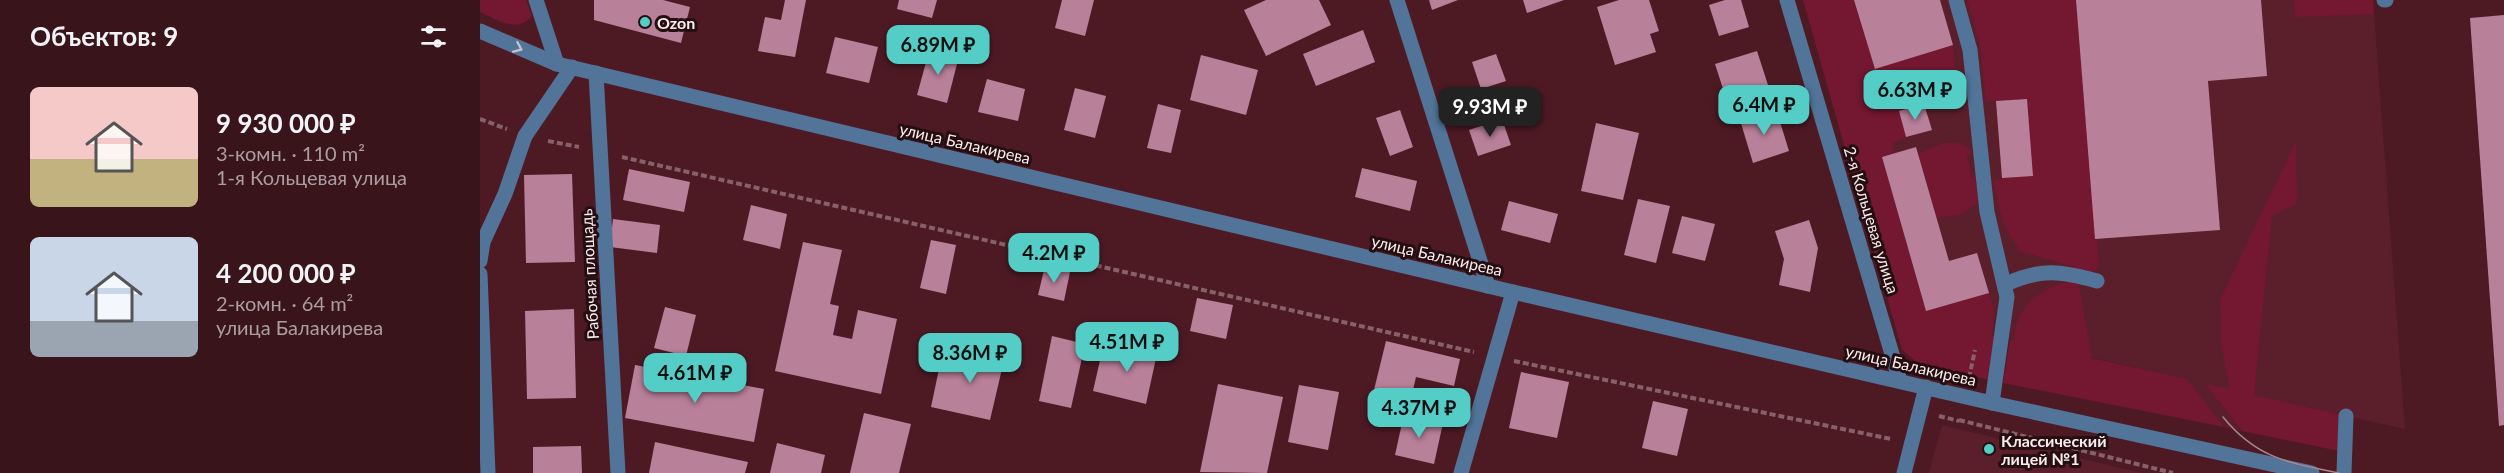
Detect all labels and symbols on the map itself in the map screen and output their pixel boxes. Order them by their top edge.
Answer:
place label: Ozon [657,13,695,32]
marker: Ozon [638,15,652,29]
pin: 6.89M ₽ [883,25,993,76]
one-way arrow [512,41,523,53]
pin: 6.63M ₽ [1860,70,1970,121]
pin: 6.4M ₽ [1715,85,1813,136]
pin: 9.93M ₽ [1435,87,1545,138]
street label: улица Балакирева [898,119,1032,167]
street label: 2-я Кольцевая улица [1841,144,1903,296]
street label: Рабочая площадь [576,208,602,340]
street label: улица Балакирева [1370,231,1504,279]
pin: 4.2M ₽ [1005,233,1103,284]
pin: 4.51M ₽ [1072,322,1182,373]
pin: 8.36M ₽ [915,333,1025,384]
street label: улица Балакирева [1844,341,1978,389]
pin: 4.61M ₽ [640,353,750,404]
pin: 4.37M ₽ [1364,388,1474,439]
place label: Классический лицей №1 [2001,431,2106,468]
marker: Классический лицей №1 [1982,442,1996,456]

